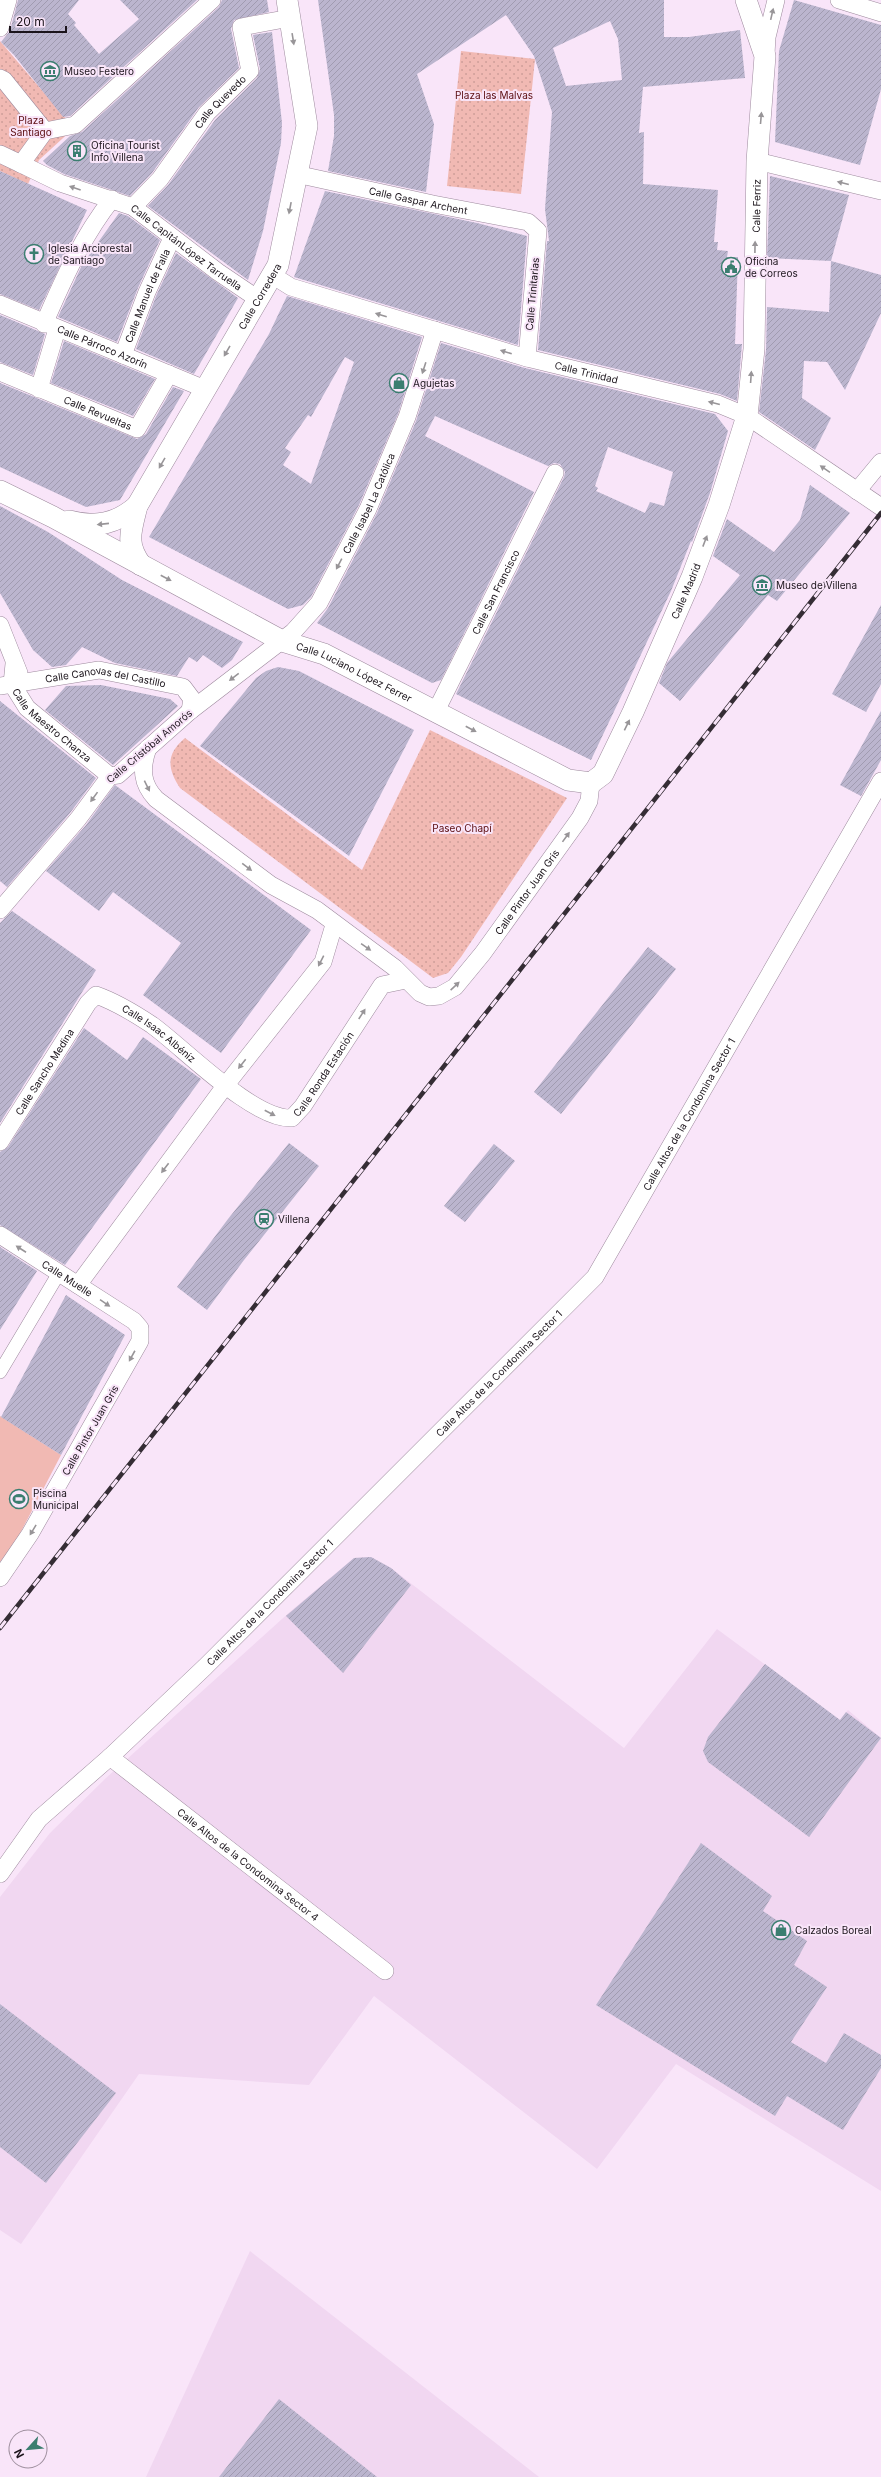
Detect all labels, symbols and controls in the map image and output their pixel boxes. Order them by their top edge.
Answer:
scale bar [10,8,66,34]
one-way arrow [770,8,776,21]
text: 20 m [16,14,45,29]
one-way arrow [290,32,296,45]
museum icon: Museo Festero [39,60,61,82]
place label: Museo Festero [64,65,134,77]
street label: Calle Quevedo [192,73,248,131]
park label: Plaza las Malvas [455,89,533,101]
one-way arrow [757,112,764,124]
park label: Plaza Santiago [10,114,52,138]
place label: Oficina Tourist Info Villena [91,139,160,163]
building icon: Oficina Tourist Info Villena [66,140,88,162]
street label: Calle Ferriz [750,179,763,233]
one-way arrow [837,179,849,185]
street label: Calle Gaspar Archent [368,184,469,217]
one-way arrow [68,185,80,191]
street label: Calle CapitánLópez Tarruella [128,202,244,292]
one-way arrow [286,202,292,214]
one-way arrow [752,240,758,253]
place label: Iglesia Arciprestal de Santiago [48,242,132,266]
church icon: Iglesia Arciprestal de Santiago [23,243,45,265]
street label: Calle Manuel de Falla [122,247,172,344]
place label: Oficina de Correos [745,255,798,279]
public building icon: Oficina de Correos [720,256,742,278]
street label: Calle Trinitarias [523,257,541,331]
street label: Calle Corredera [236,261,284,331]
one-way arrow [375,312,387,318]
street label: Calle Párroco Azorín [55,322,150,371]
one-way arrow [224,345,231,357]
one-way arrow [500,349,512,355]
street label: Calle Trinidad [553,359,619,386]
one-way arrow [420,362,426,374]
one-way arrow [748,371,755,383]
shop icon: Agujetas [388,372,410,394]
place label: Agujetas [413,377,454,389]
street label: Calle Revueltas [62,393,134,432]
one-way arrow [707,399,720,405]
street label: Calle Isabel La Católica [340,451,397,556]
one-way arrow [159,457,166,469]
one-way arrow [819,465,830,473]
one-way arrow [97,521,109,527]
one-way arrow [703,535,709,547]
street label: Calle San Francisco [469,548,522,636]
one-way arrow [336,558,342,570]
street label: Calle Madrid [668,561,703,621]
museum icon: Museo de Villena [751,574,773,596]
one-way arrow [160,575,171,581]
place label: Museo de Villena [776,579,857,591]
street label: Calle Luciano López Ferrer [295,640,414,704]
street label: Calle Canovas del Castillo [44,664,167,689]
one-way arrow [228,672,239,681]
street label: Calle Maestro Chanza [10,686,94,764]
street label: Calle Cristóbal Amorós [104,707,194,785]
one-way arrow [624,719,630,731]
one-way arrow [465,726,476,733]
one-way arrow [144,780,150,791]
one-way arrow [91,792,99,802]
park label: Paseo Chapí [432,822,492,834]
one-way arrow [561,832,570,843]
street label: Calle Pintor Juan Gris [492,847,562,937]
one-way arrow [242,863,252,871]
one-way arrow [360,943,371,951]
one-way arrow [318,955,325,967]
one-way arrow [450,982,460,991]
street label: Calle Isaac Albéniz [120,1002,198,1065]
one-way arrow [358,1009,366,1019]
street label: Calle Sancho Medina [13,1026,76,1117]
street label: Calle Ronda Estación [290,1029,356,1119]
street label: Calle Altos de la Condomina Sector 1 [640,1036,737,1192]
one-way arrow [238,1058,246,1069]
one-way arrow [264,1110,276,1116]
one-way arrow [160,1163,169,1174]
station icon: Villena [253,1208,275,1230]
place label: Villena [278,1213,310,1225]
one-way arrow [16,1245,26,1253]
street label: Calle Muelle [40,1258,95,1299]
one-way arrow [100,1299,111,1307]
street label: Calle Altos de la Condomina Sector 1 [433,1308,564,1439]
one-way arrow [128,1350,135,1362]
street label: Calle Pintor Juan Gris [59,1383,121,1477]
place label: Piscina Municipal [33,1487,79,1511]
sports icon: Piscina Municipal [8,1488,30,1510]
one-way arrow [29,1524,36,1536]
street label: Calle Altos de la Condomina Sector 1 [204,1537,335,1668]
street label: Calle Altos de la Condomina Sector 4 [175,1806,321,1923]
shop icon: Calzados Boreal [770,1919,792,1941]
place label: Calzados Boreal [795,1924,872,1936]
north arrow [8,2429,48,2469]
text: N [11,2447,27,2460]

